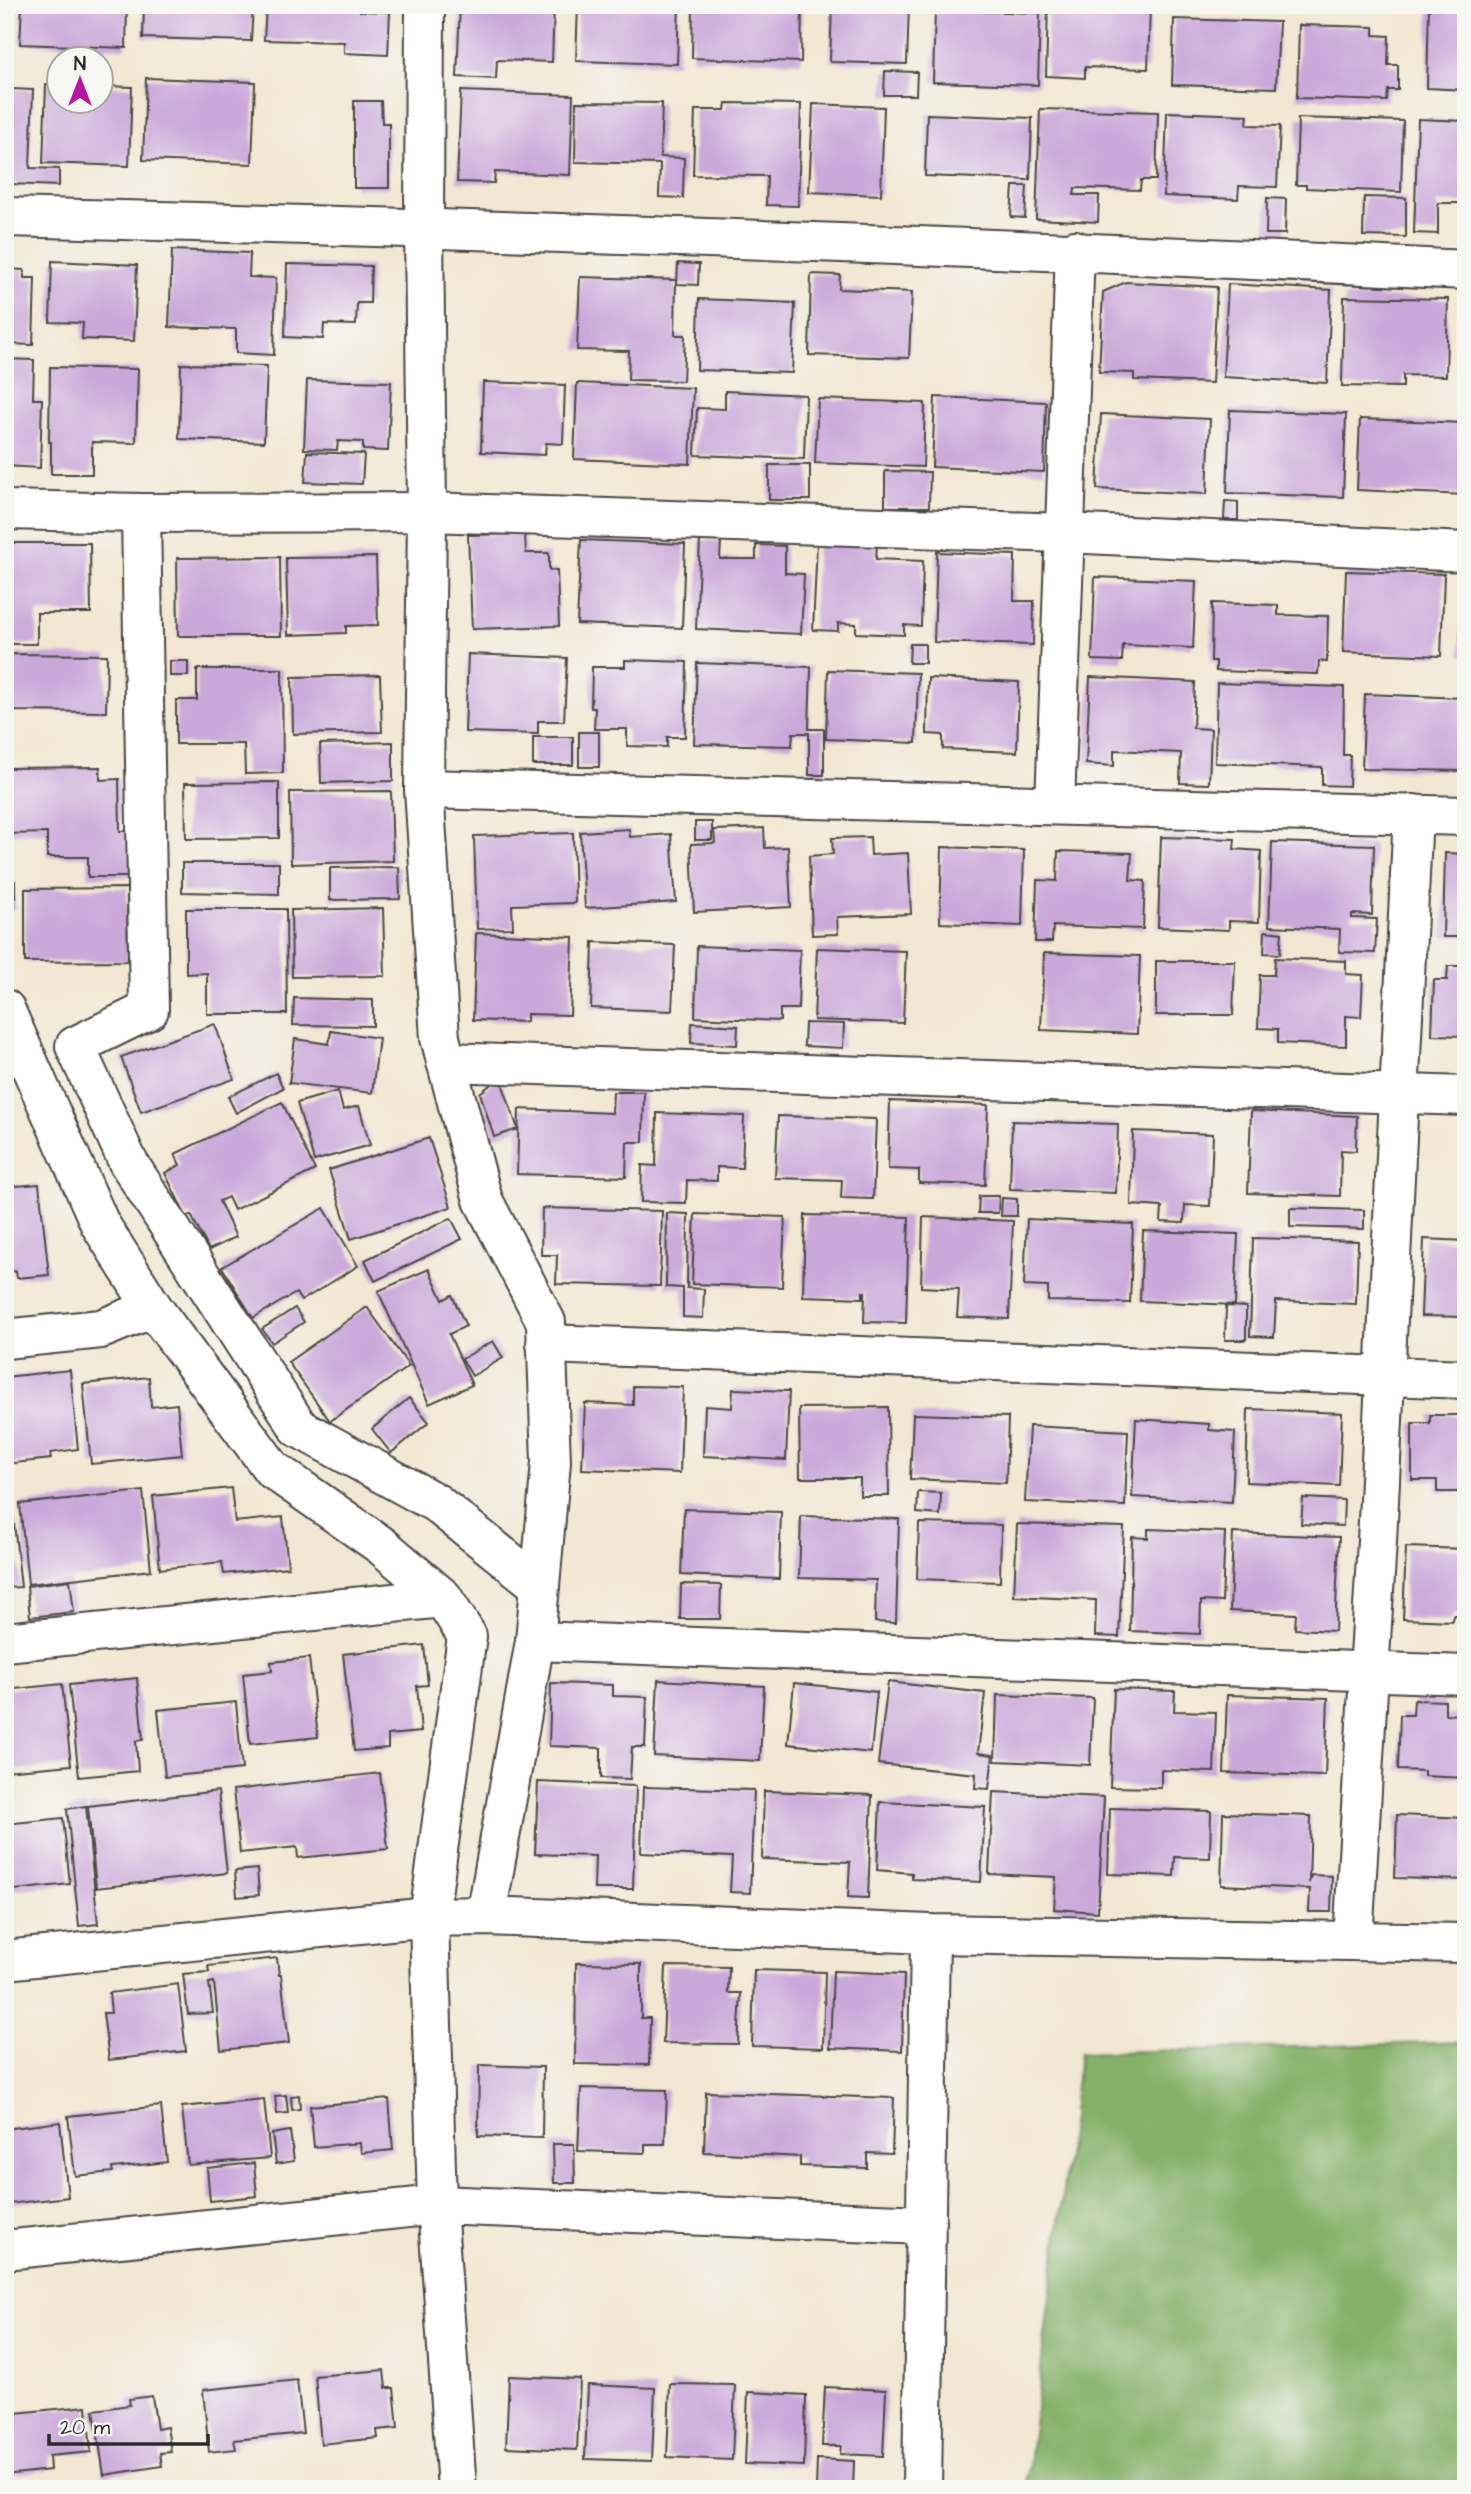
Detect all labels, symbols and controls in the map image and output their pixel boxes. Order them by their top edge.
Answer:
north arrow [46,46,116,116]
text: N [74,51,86,78]
scale bar [49,2403,208,2447]
text: 20 m [60,2413,111,2442]

